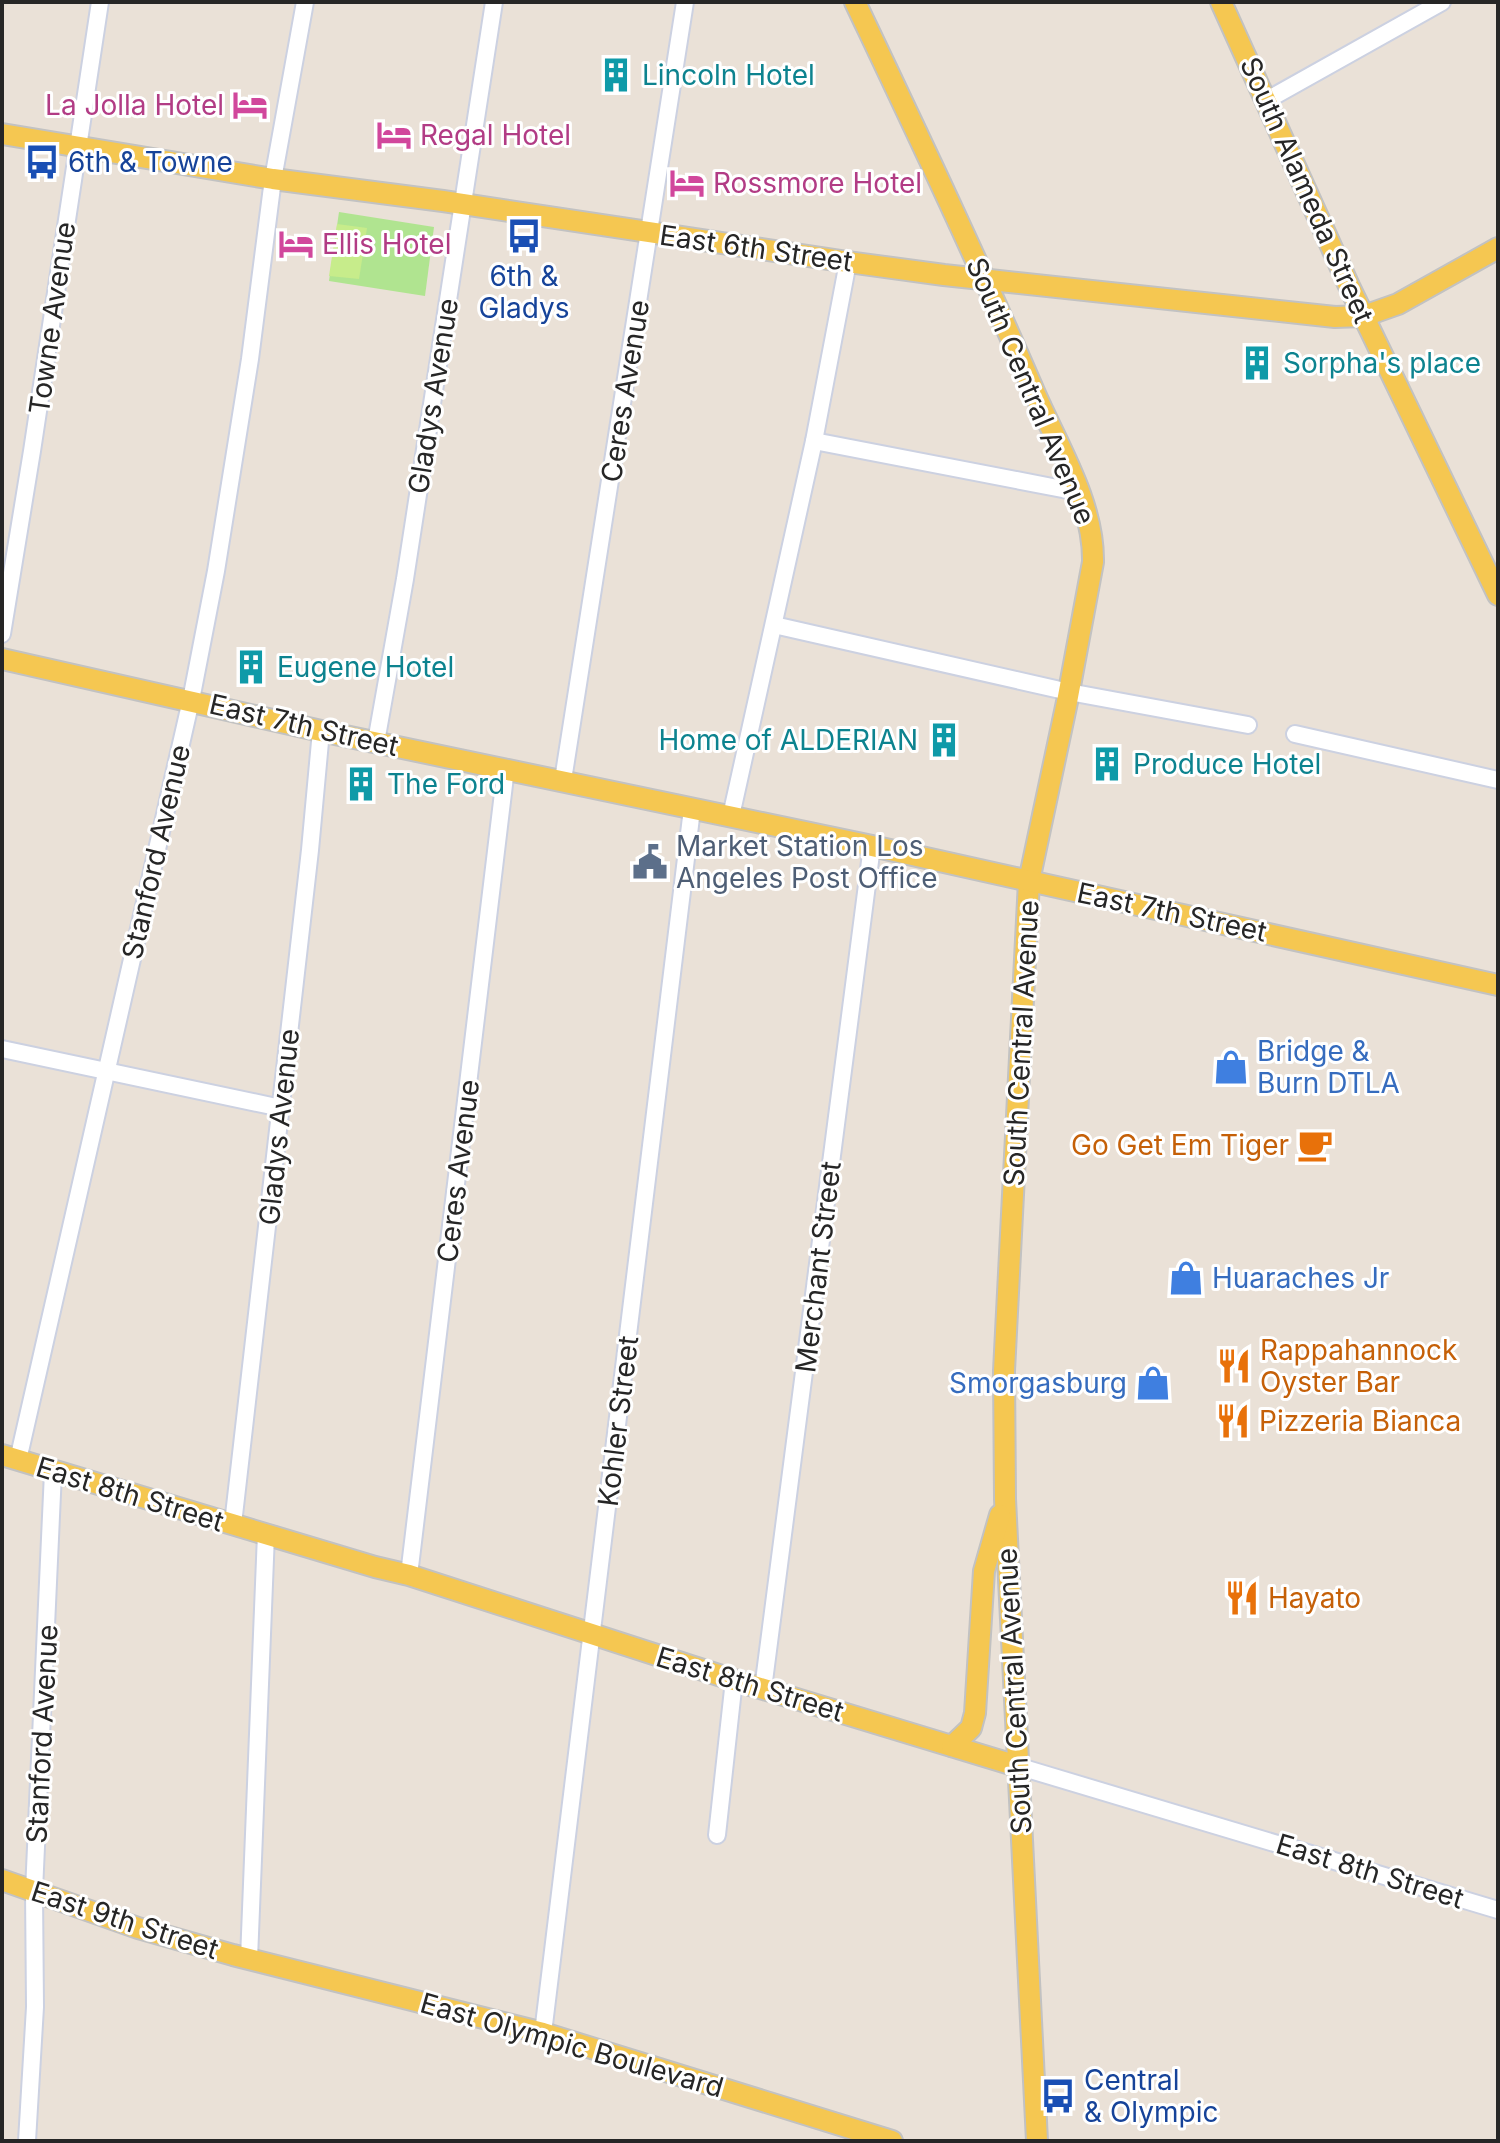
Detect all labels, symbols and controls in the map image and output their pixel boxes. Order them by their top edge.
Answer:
street label: South Alameda Street [1233,52,1381,328]
building icon: Lincoln Hotel [597,56,635,94]
place label: Lincoln Hotel [642,58,815,92]
hotel icon: La Jolla Hotel [231,86,269,124]
place label: La Jolla Hotel [45,88,224,122]
hotel icon: Regal Hotel [375,116,413,154]
place label: Regal Hotel [420,118,571,152]
bus stop icon: 6th & Towne [23,143,61,181]
place label: 6th & Towne [68,145,233,179]
hotel icon: Rossmore Hotel [668,164,706,202]
place label: Rossmore Hotel [713,166,922,200]
bus stop icon: 6th & Gladys [505,217,543,255]
street label: East 6th Street [657,218,855,278]
street label: Towne Avenue [22,219,82,417]
hotel icon: Ellis Hotel [277,225,315,263]
place label: Ellis Hotel [322,227,451,261]
street label: South Central Avenue [959,252,1103,530]
place label: 6th & Gladys [478,259,570,325]
street label: Gladys Avenue [401,296,465,496]
street label: Ceres Avenue [594,297,656,485]
building icon: Sorpha's place [1238,344,1276,382]
place label: Sorpha's place [1283,346,1481,380]
building icon: Eugene Hotel [232,648,270,686]
place label: Eugene Hotel [277,650,454,684]
street label: East 7th Street [206,687,402,763]
building icon: Home of ALDERIAN [925,721,963,759]
place label: Home of ALDERIAN [659,723,918,757]
street label: Stanford Avenue [115,741,197,963]
building icon: Produce Hotel [1088,745,1126,783]
place label: Produce Hotel [1133,747,1321,781]
building icon: The Ford [342,765,380,803]
place label: The Ford [387,767,505,801]
place label: Market Station Los Angeles Post Office [676,829,938,895]
public building icon: Market Station Los Angeles Post Office [631,843,669,881]
street label: East 7th Street [1074,875,1270,949]
street label: South Central Avenue [997,899,1045,1187]
street label: Gladys Avenue [252,1027,306,1227]
place label: Bridge & Burn DTLA [1257,1034,1400,1100]
shop icon: Bridge & Burn DTLA [1212,1048,1250,1086]
street label: Ceres Avenue [430,1078,486,1264]
cafe icon: Go Get Em Tiger [1296,1126,1334,1164]
place label: Go Get Em Tiger [1071,1128,1289,1162]
street label: Merchant Street [788,1159,848,1375]
shop icon: Huaraches Jr [1167,1259,1205,1297]
place label: Huaraches Jr [1212,1261,1389,1295]
place label: Rappahannock Oyster Bar [1260,1333,1457,1399]
street label: Kohler Street [591,1334,645,1508]
restaurant icon: Rappahannock Oyster Bar [1215,1347,1253,1385]
shop icon: Smorgasburg [1134,1364,1172,1402]
place label: Smorgasburg [949,1366,1127,1400]
restaurant icon: Pizzeria Bianca [1214,1402,1252,1440]
place label: Pizzeria Bianca [1259,1404,1461,1438]
street label: East 8th Street [32,1449,228,1539]
street label: South Central Avenue [990,1547,1038,1835]
restaurant icon: Hayato [1223,1579,1261,1617]
place label: Hayato [1268,1581,1361,1615]
street label: Stanford Avenue [19,1624,65,1844]
street label: East 8th Street [652,1639,848,1729]
street label: East 8th Street [1272,1826,1468,1916]
street label: East 9th Street [27,1874,223,1966]
street label: East Olympic Boulevard [417,1985,727,2105]
place label: Central & Olympic [1084,2063,1218,2129]
bus stop icon: Central & Olympic [1039,2077,1077,2115]

